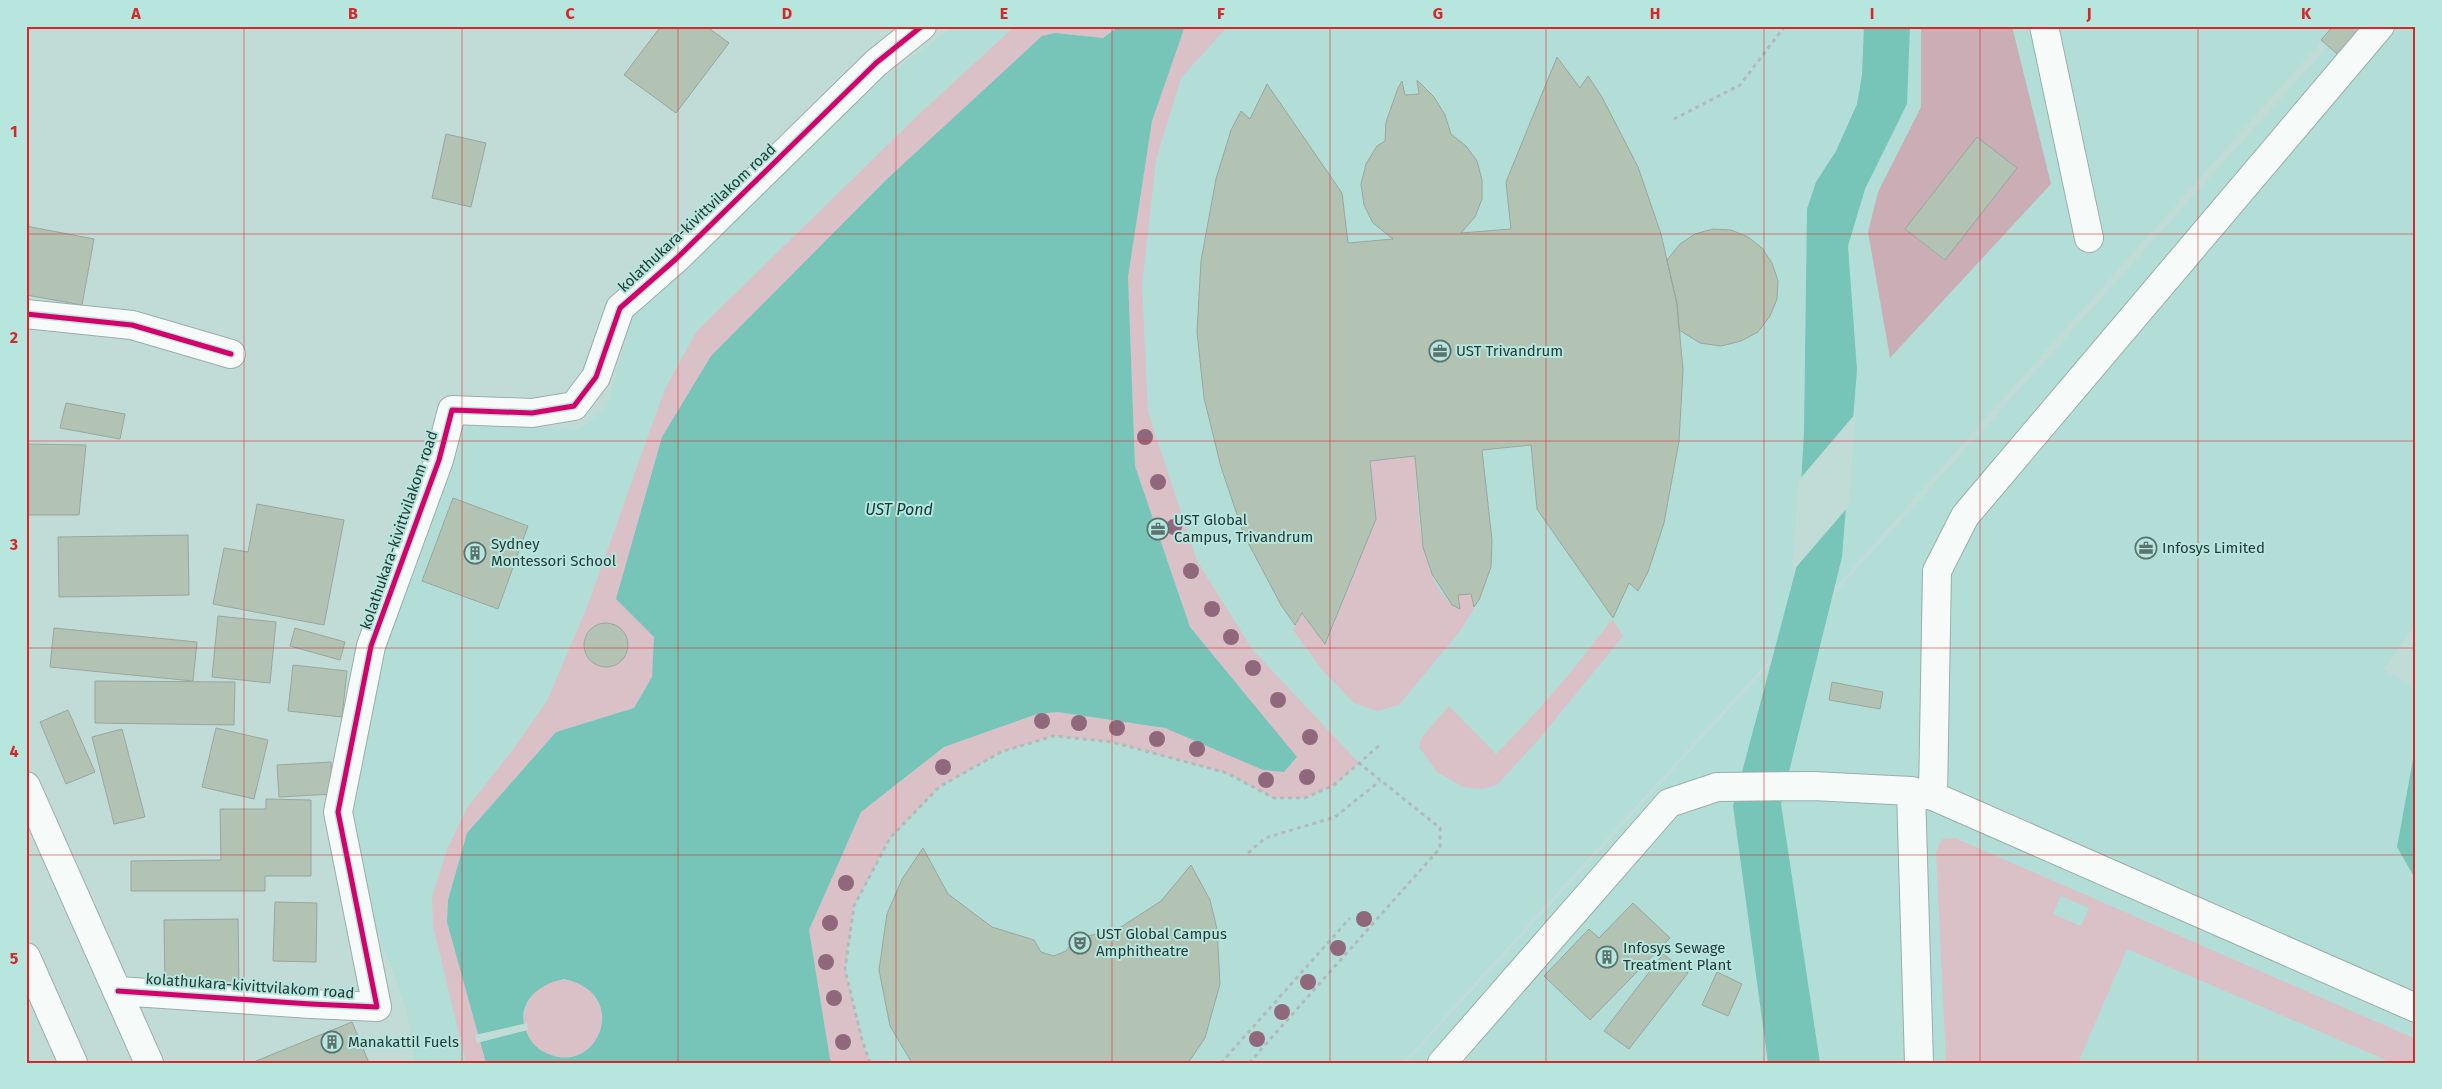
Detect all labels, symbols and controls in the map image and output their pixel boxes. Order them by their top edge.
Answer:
text: A [130,4,141,23]
text: B [348,4,358,23]
text: C [565,4,575,23]
text: D [782,4,792,23]
text: E [1000,4,1008,23]
text: F [1217,4,1225,23]
text: G [1433,4,1443,23]
text: H [1650,4,1660,23]
text: I [1870,4,1874,23]
text: J [2085,4,2092,23]
text: K [2301,4,2312,23]
text: 1 [10,122,18,141]
street label: kolathukara-kivittvilakom road [614,140,780,296]
text: 2 [10,328,18,347]
office icon: UST Trivandrum [1428,339,1452,363]
place label: UST Trivandrum [1456,342,1563,360]
street label: kolathukara-kivittvilakom road [356,428,442,632]
water label: UST Pond [865,500,933,519]
place label: UST Global Campus, Trivandrum [1174,511,1313,546]
office icon: UST Global Campus, Trivandrum [1146,517,1170,541]
text: 3 [9,535,18,554]
place label: Sydney Montessori School [491,535,617,570]
office icon: Infosys Limited [2134,536,2158,560]
place label: Infosys Limited [2162,539,2265,557]
building icon: Sydney Montessori School [463,541,487,565]
text: 4 [9,742,19,761]
place label: UST Global Campus Amphitheatre [1096,925,1227,960]
theatre icon: UST Global Campus Amphitheatre [1068,931,1092,955]
place label: Infosys Sewage Treatment Plant [1623,939,1732,974]
building icon: Infosys Sewage Treatment Plant [1595,945,1619,969]
text: 5 [10,949,19,968]
street label: kolathukara-kivittvilakom road [145,970,355,1002]
building icon: Manakattil Fuels [320,1030,344,1054]
place label: Manakattil Fuels [348,1033,459,1051]

